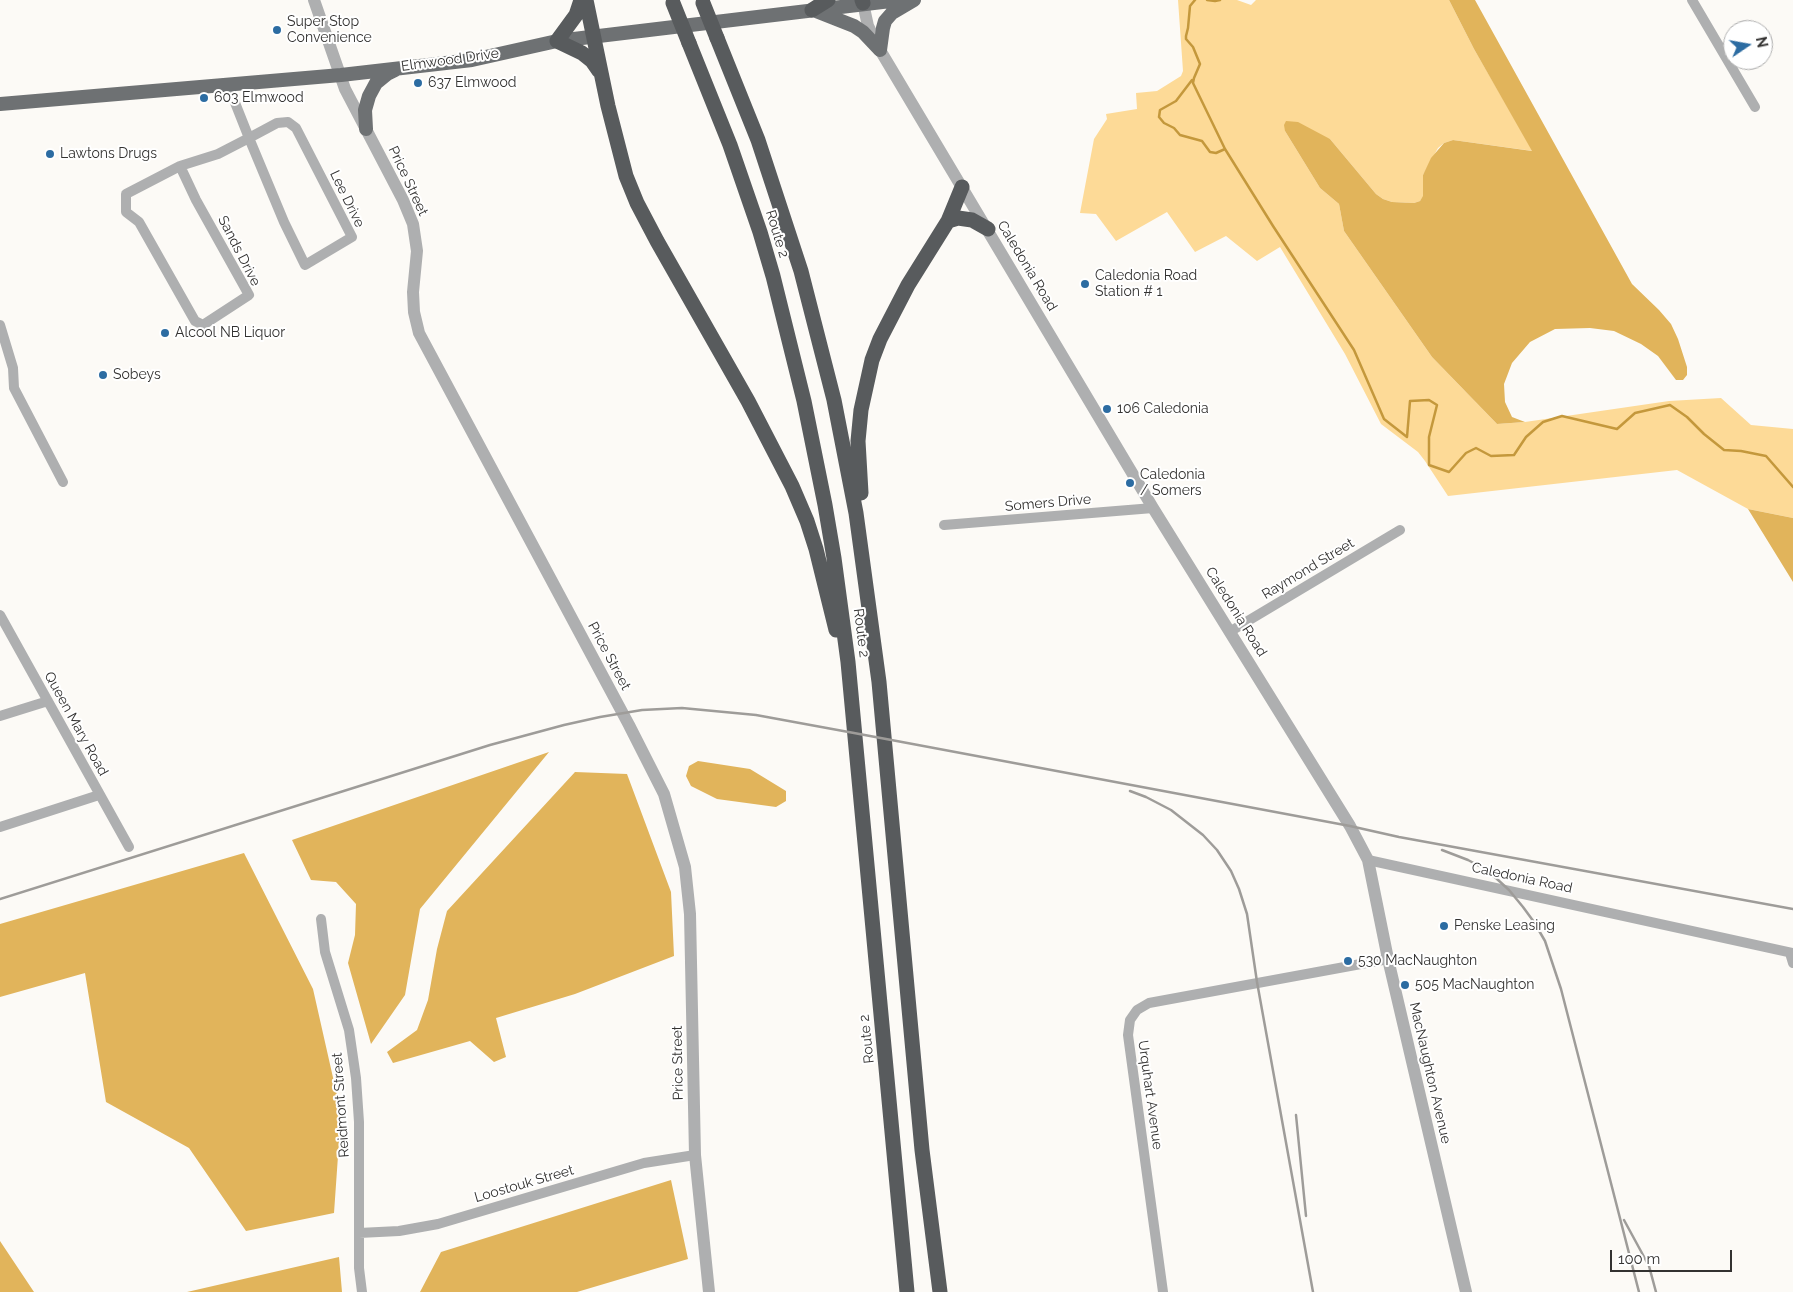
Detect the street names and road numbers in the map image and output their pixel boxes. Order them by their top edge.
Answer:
street label: Elmwood Drive [400,45,500,75]
street label: Price Street [385,144,431,218]
street label: Lee Drive [326,168,368,230]
street label: Route 2 [762,208,792,260]
street label: Sands Drive [214,213,264,289]
street label: Caledonia Road [993,218,1061,314]
street label: Somers Drive [1004,491,1092,515]
street label: Raymond Street [1259,535,1357,603]
street label: Caledonia Road [1202,564,1270,660]
street label: Route 2 [850,608,872,658]
street label: Price Street [584,619,634,693]
street label: Queen Mary Road [40,669,112,779]
street label: Caledonia Road [1470,859,1574,897]
street label: MacNaughton Avenue [1406,1001,1454,1145]
street label: Route 2 [856,1014,878,1064]
street label: Price Street [669,1025,687,1101]
street label: Urquhart Avenue [1134,1039,1166,1151]
street label: Reidmont Street [329,1052,353,1158]
street label: Loostouk Street [472,1162,576,1206]

